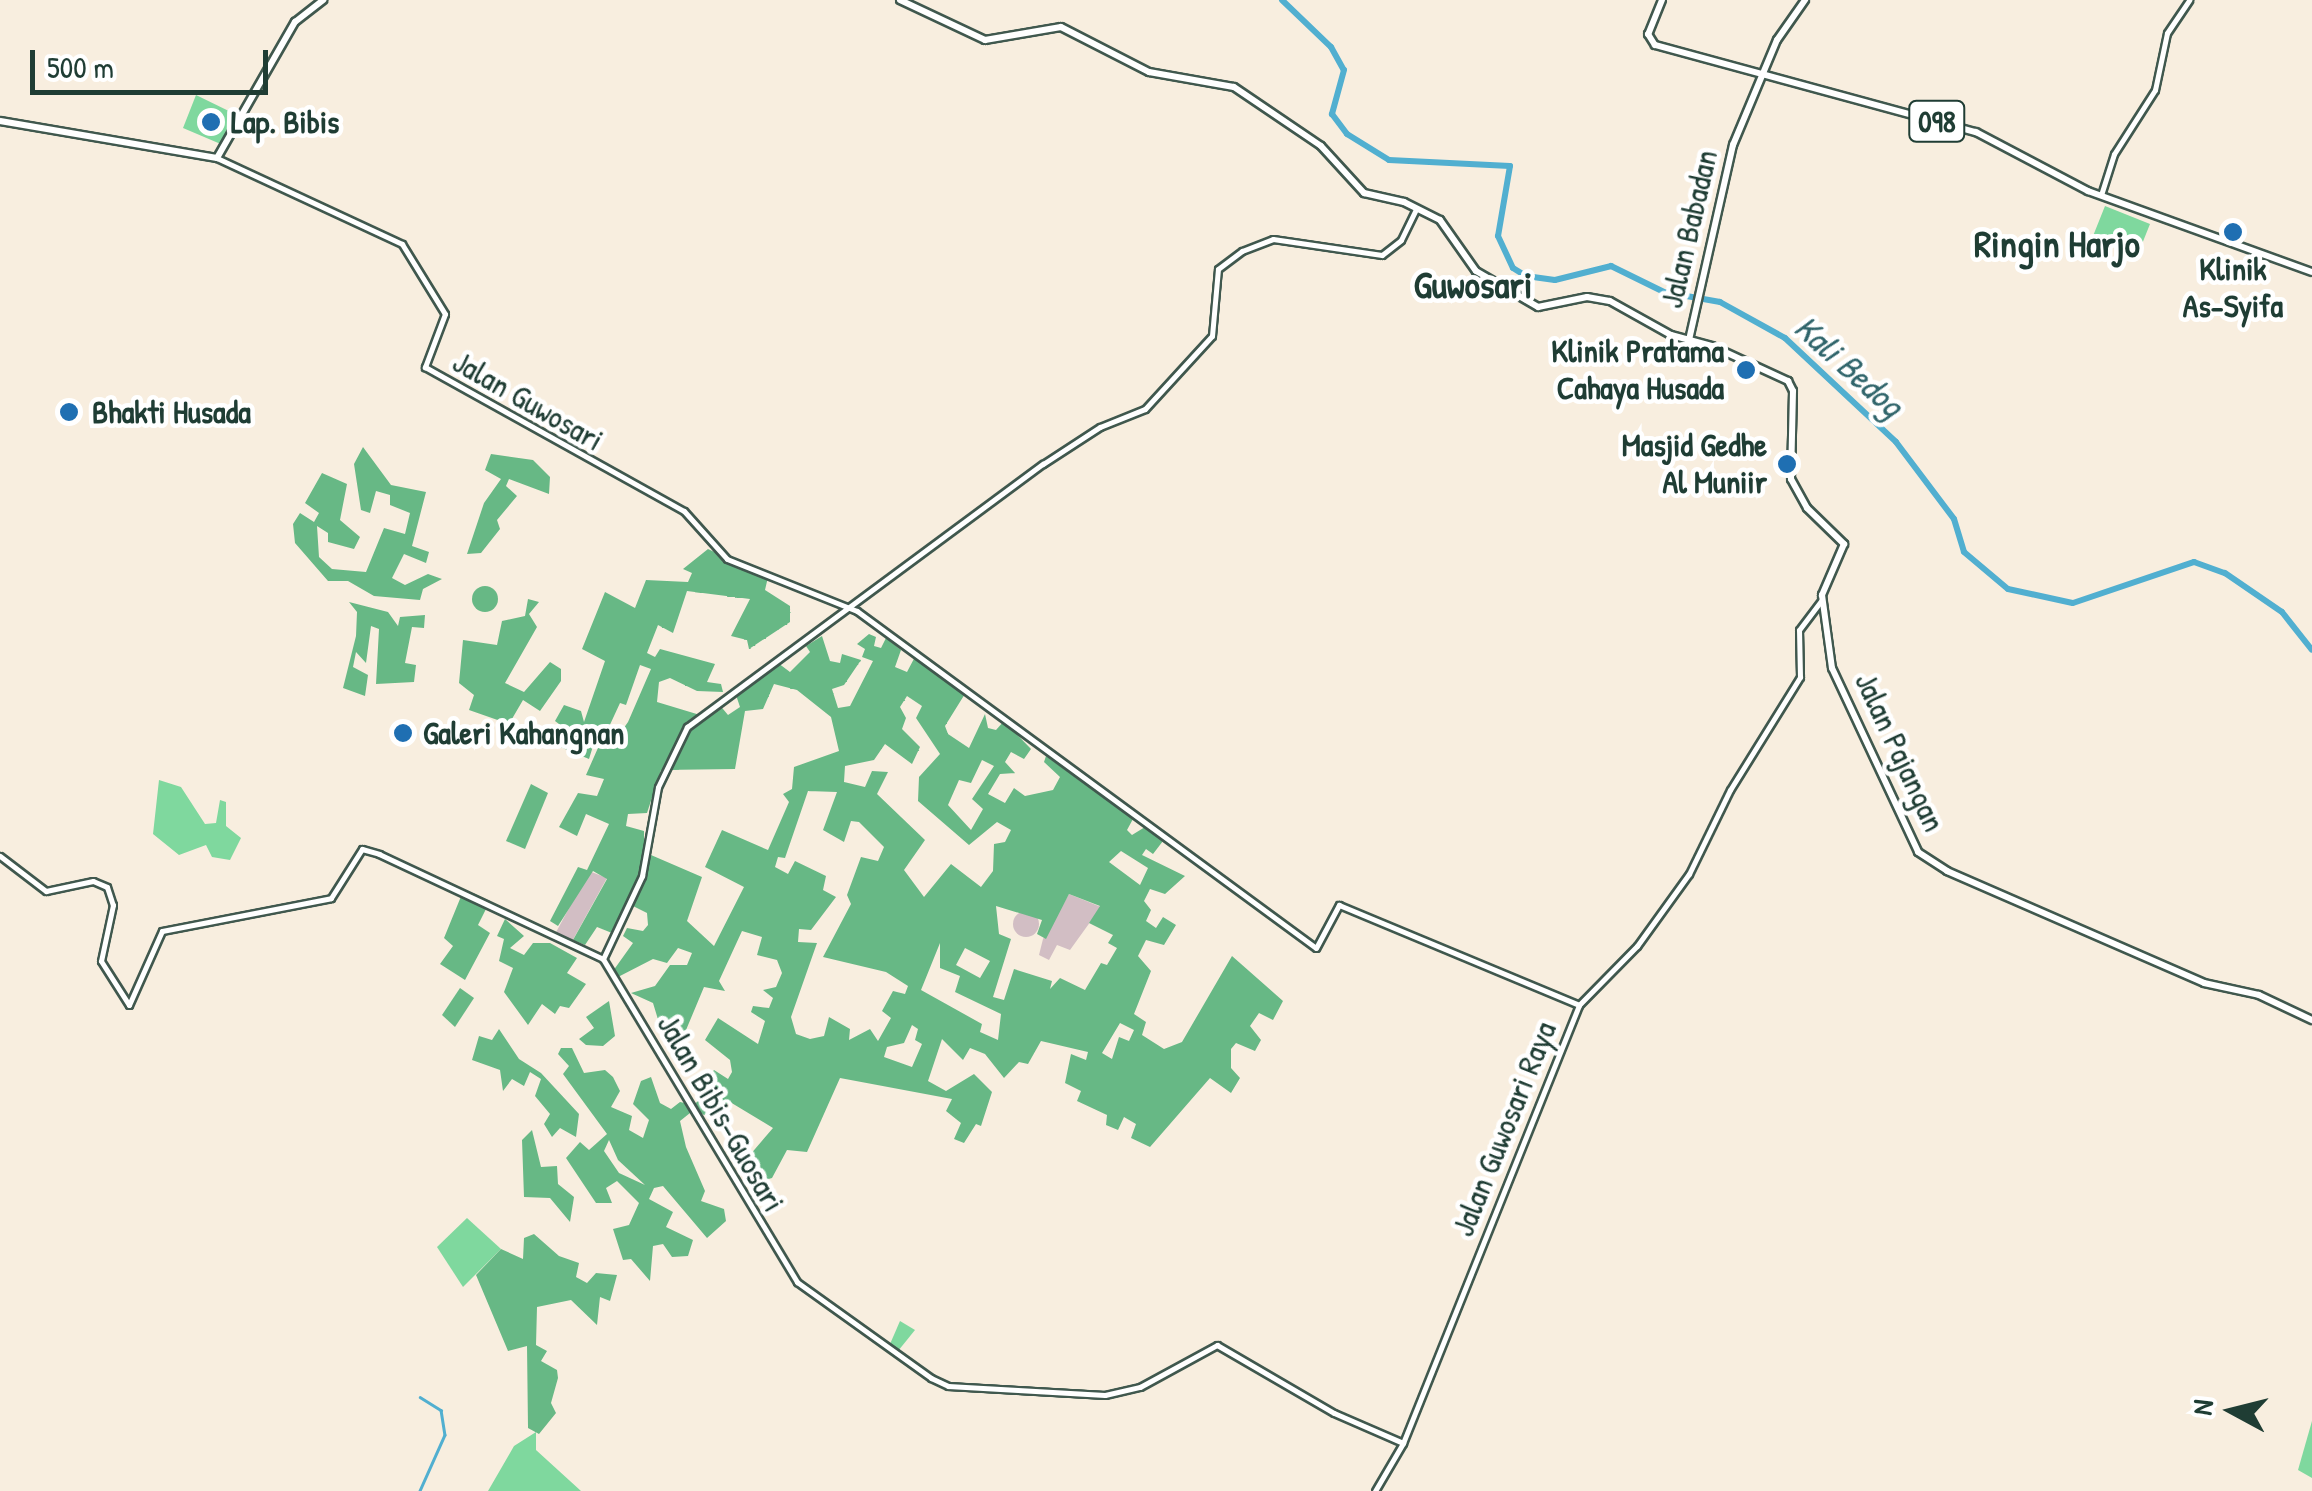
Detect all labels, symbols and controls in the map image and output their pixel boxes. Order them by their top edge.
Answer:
scale bar [35,30,272,92]
text: 500 m [47,47,114,87]
road number: 098 [1907,96,1967,146]
place label: Lap. Bibis [231,103,339,141]
marker: Lap. Bibis [200,111,222,133]
street label: Jalan Babadan [1652,146,1726,312]
marker: Klinik As-Syifa [2220,219,2246,245]
district label: Ringin Harjo [1974,221,2140,267]
place label: Klinik As-Syifa [2183,251,2283,326]
district label: Guwosari [1413,262,1533,308]
water label: Kali Bedog [1786,306,1912,426]
place label: Klinik Pratama Cahaya Husada [1551,333,1724,408]
street label: Jalan Guwosari [446,343,610,459]
marker: Klinik Pratama Cahaya Husada [1733,357,1759,383]
place label: Bhakti Husada [92,393,251,431]
marker: Bhakti Husada [56,399,82,425]
place label: Masjid Gedhe Al Muniir [1622,427,1767,502]
marker: Masjid Gedhe Al Muniir [1776,453,1798,475]
street label: Jalan Pajangan [1846,666,1954,838]
place label: Galeri Kahangnan [423,714,624,752]
marker: Galeri Kahangnan [392,722,414,744]
street label: Jalan Bibis-Guosari [649,1007,793,1219]
street label: Jalan Guwosari Raya [1443,1016,1565,1242]
north arrow [2182,1361,2282,1461]
text: N [2182,1398,2222,1417]

